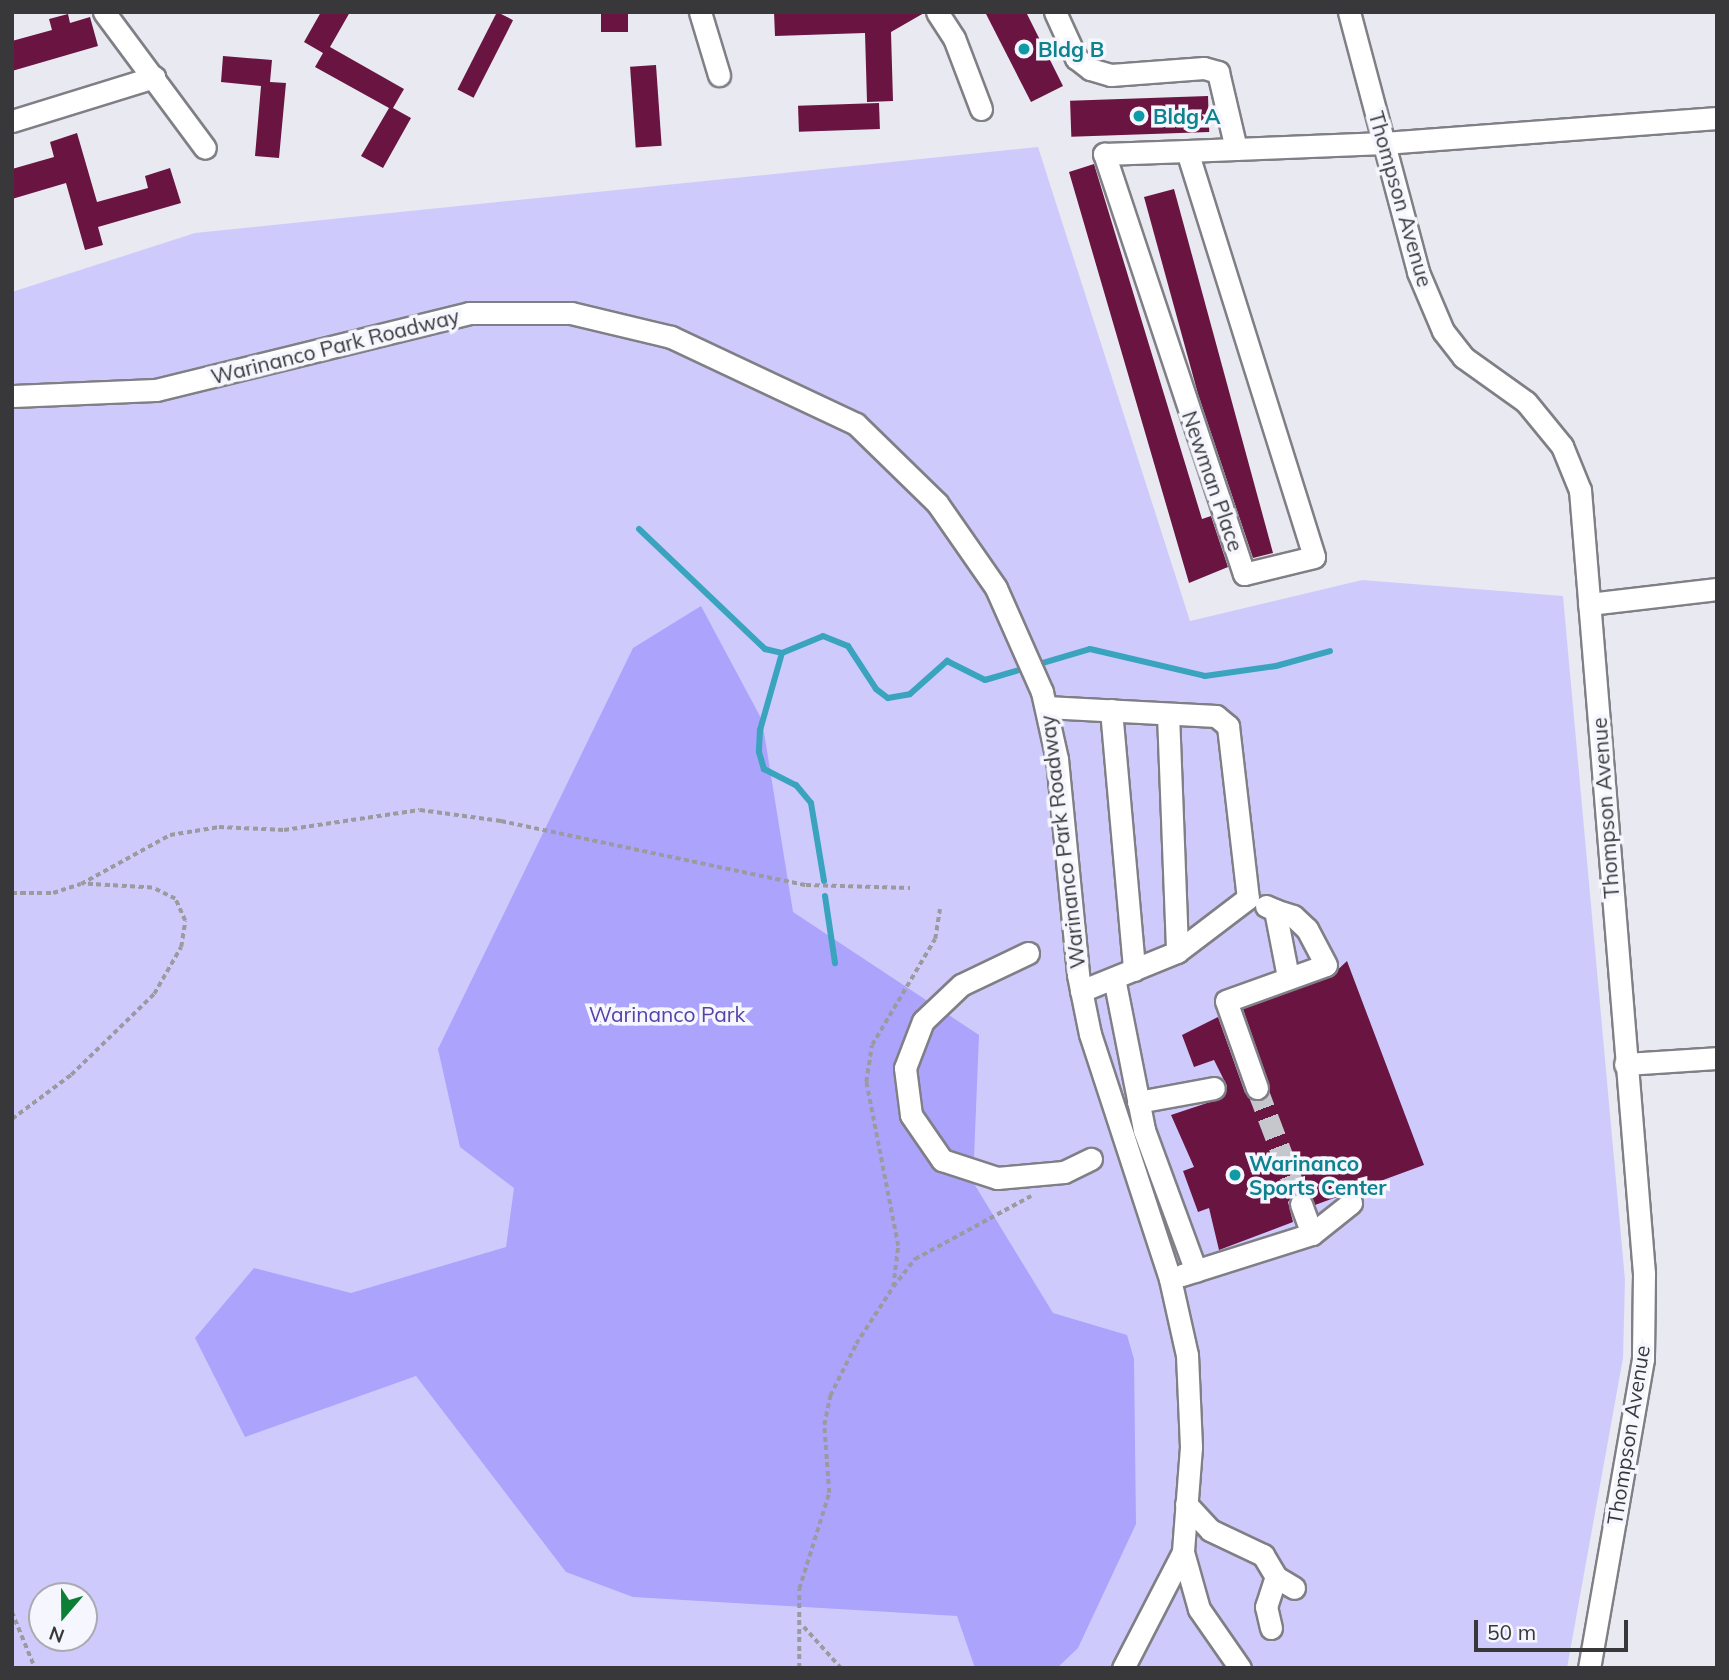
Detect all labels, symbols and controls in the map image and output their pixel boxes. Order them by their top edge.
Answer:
place label: Bldg B [1038,36,1104,62]
marker: Bldg B [1016,41,1032,57]
place label: Bldg A [1153,103,1221,129]
marker: Bldg A [1131,108,1147,124]
street label: Thompson Avenue [1364,108,1438,290]
street label: Warinanco Park Roadway [208,303,462,389]
street label: Newman Place [1177,407,1249,555]
street label: Warinanco Park Roadway [1034,714,1090,970]
street label: Thompson Avenue [1586,717,1624,899]
park label: Warinanco Park [589,1001,745,1027]
place label: Warinanco Sports Center [1249,1150,1387,1200]
marker: Warinanco Sports Center [1227,1167,1243,1183]
street label: Thompson Avenue [1601,1343,1655,1527]
north arrow [28,1582,98,1652]
scale bar [1477,1606,1631,1650]
text: 50 m [1487,1619,1536,1645]
text: N [46,1621,67,1649]

